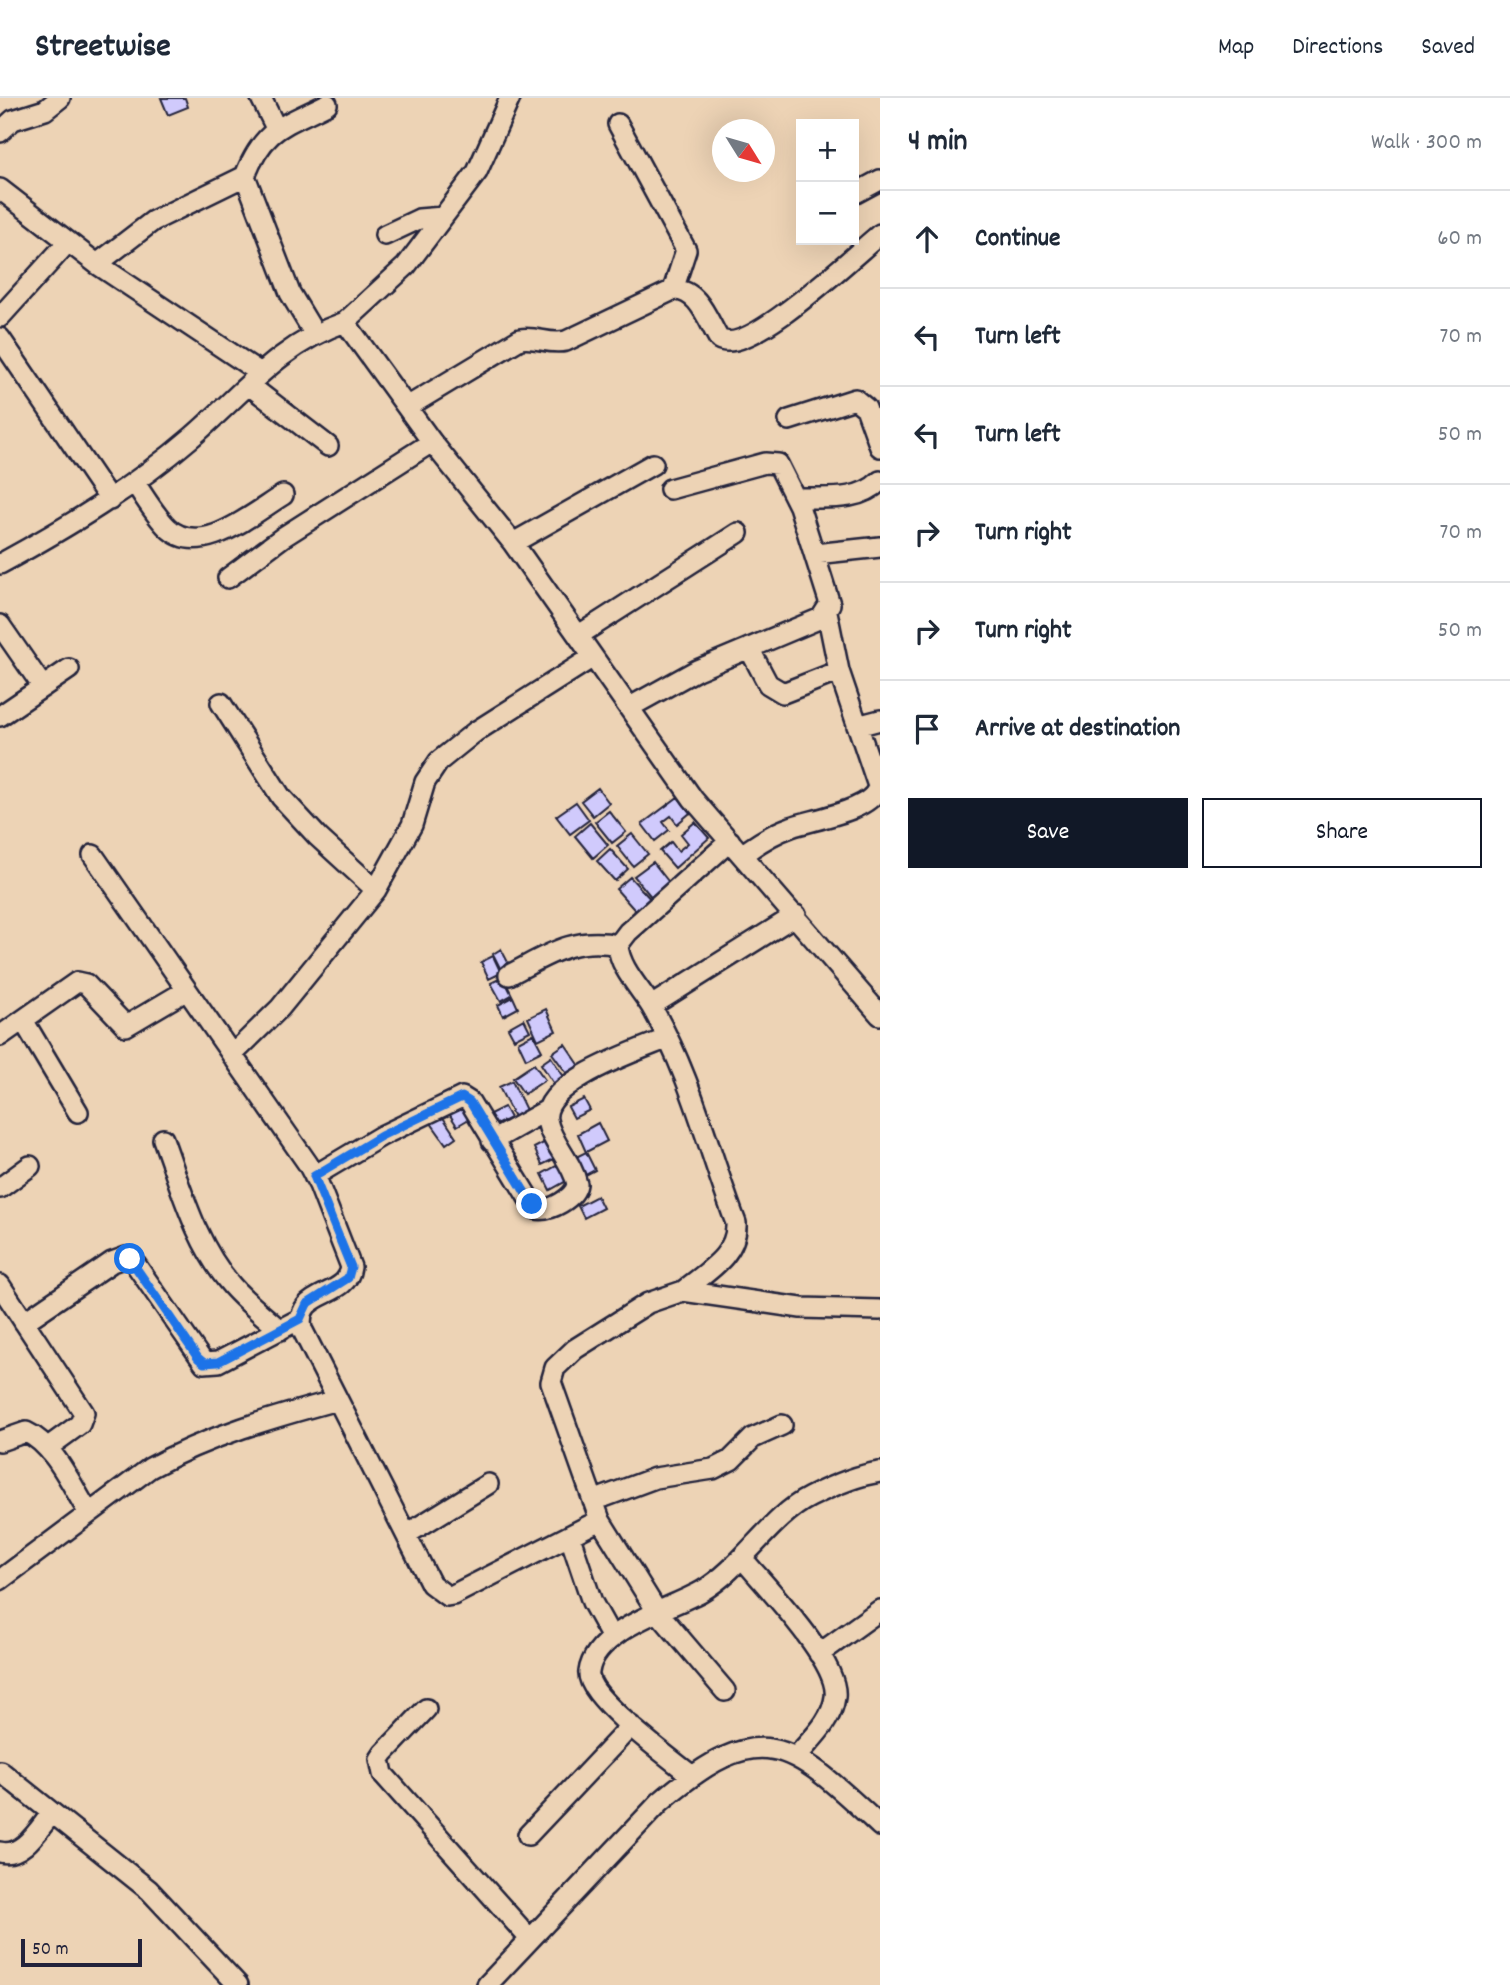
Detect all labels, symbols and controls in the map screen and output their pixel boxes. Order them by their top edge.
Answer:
text: Streetwise [35,25,171,72]
text: Map [1218,31,1254,65]
text: Directions [1292,31,1383,65]
text: Saved [1421,31,1475,65]
north arrow [712,119,775,182]
map controls [796,119,859,245]
button: + [796,119,859,182]
text: 4 min [908,122,967,165]
text: Walk · 300 m [1371,127,1482,160]
button: − [796,182,859,245]
icon: ahead [908,220,946,258]
text: Continue [975,221,1060,258]
text: 60 m [1437,223,1482,256]
icon: left [908,318,946,356]
text: Turn left [975,319,1061,356]
text: 70 m [1440,321,1482,354]
icon: left [908,416,946,454]
text: Turn left [975,417,1061,454]
text: 50 m [1438,419,1482,452]
icon: right [908,514,946,552]
text: Turn right [975,515,1072,552]
text: 70 m [1440,517,1482,550]
icon: right [908,612,946,650]
text: Turn right [975,613,1072,650]
text: 50 m [1438,615,1482,648]
icon: arrive [908,710,946,748]
text: Arrive at destination [975,711,1180,748]
button: Save [908,798,1188,868]
button: Share [1202,798,1482,868]
route end [516,1188,547,1219]
route start [114,1243,145,1274]
scale bar [21,1936,142,1968]
text: 50 m [32,1937,69,1964]

